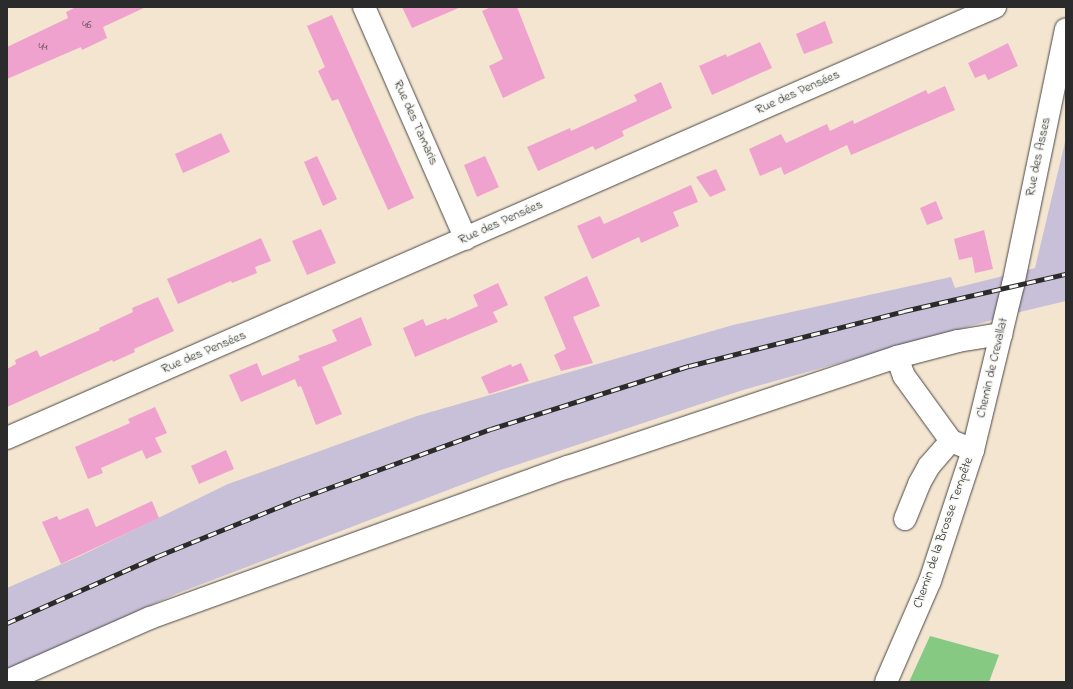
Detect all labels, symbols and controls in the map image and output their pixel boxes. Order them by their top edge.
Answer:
house number: 46 [82,18,92,32]
house number: 44 [38,40,48,54]
street label: Rue des Pensées [753,67,843,119]
street label: Rue des Tamaris [389,78,441,168]
street label: Rue des Asses [1023,116,1055,198]
street label: Rue des Pensées [456,197,546,249]
street label: Chemin de Crevallat [974,316,1012,420]
street label: Rue des Pensées [159,328,249,378]
street label: Chemin de la Brosse Tempête [911,456,977,610]

